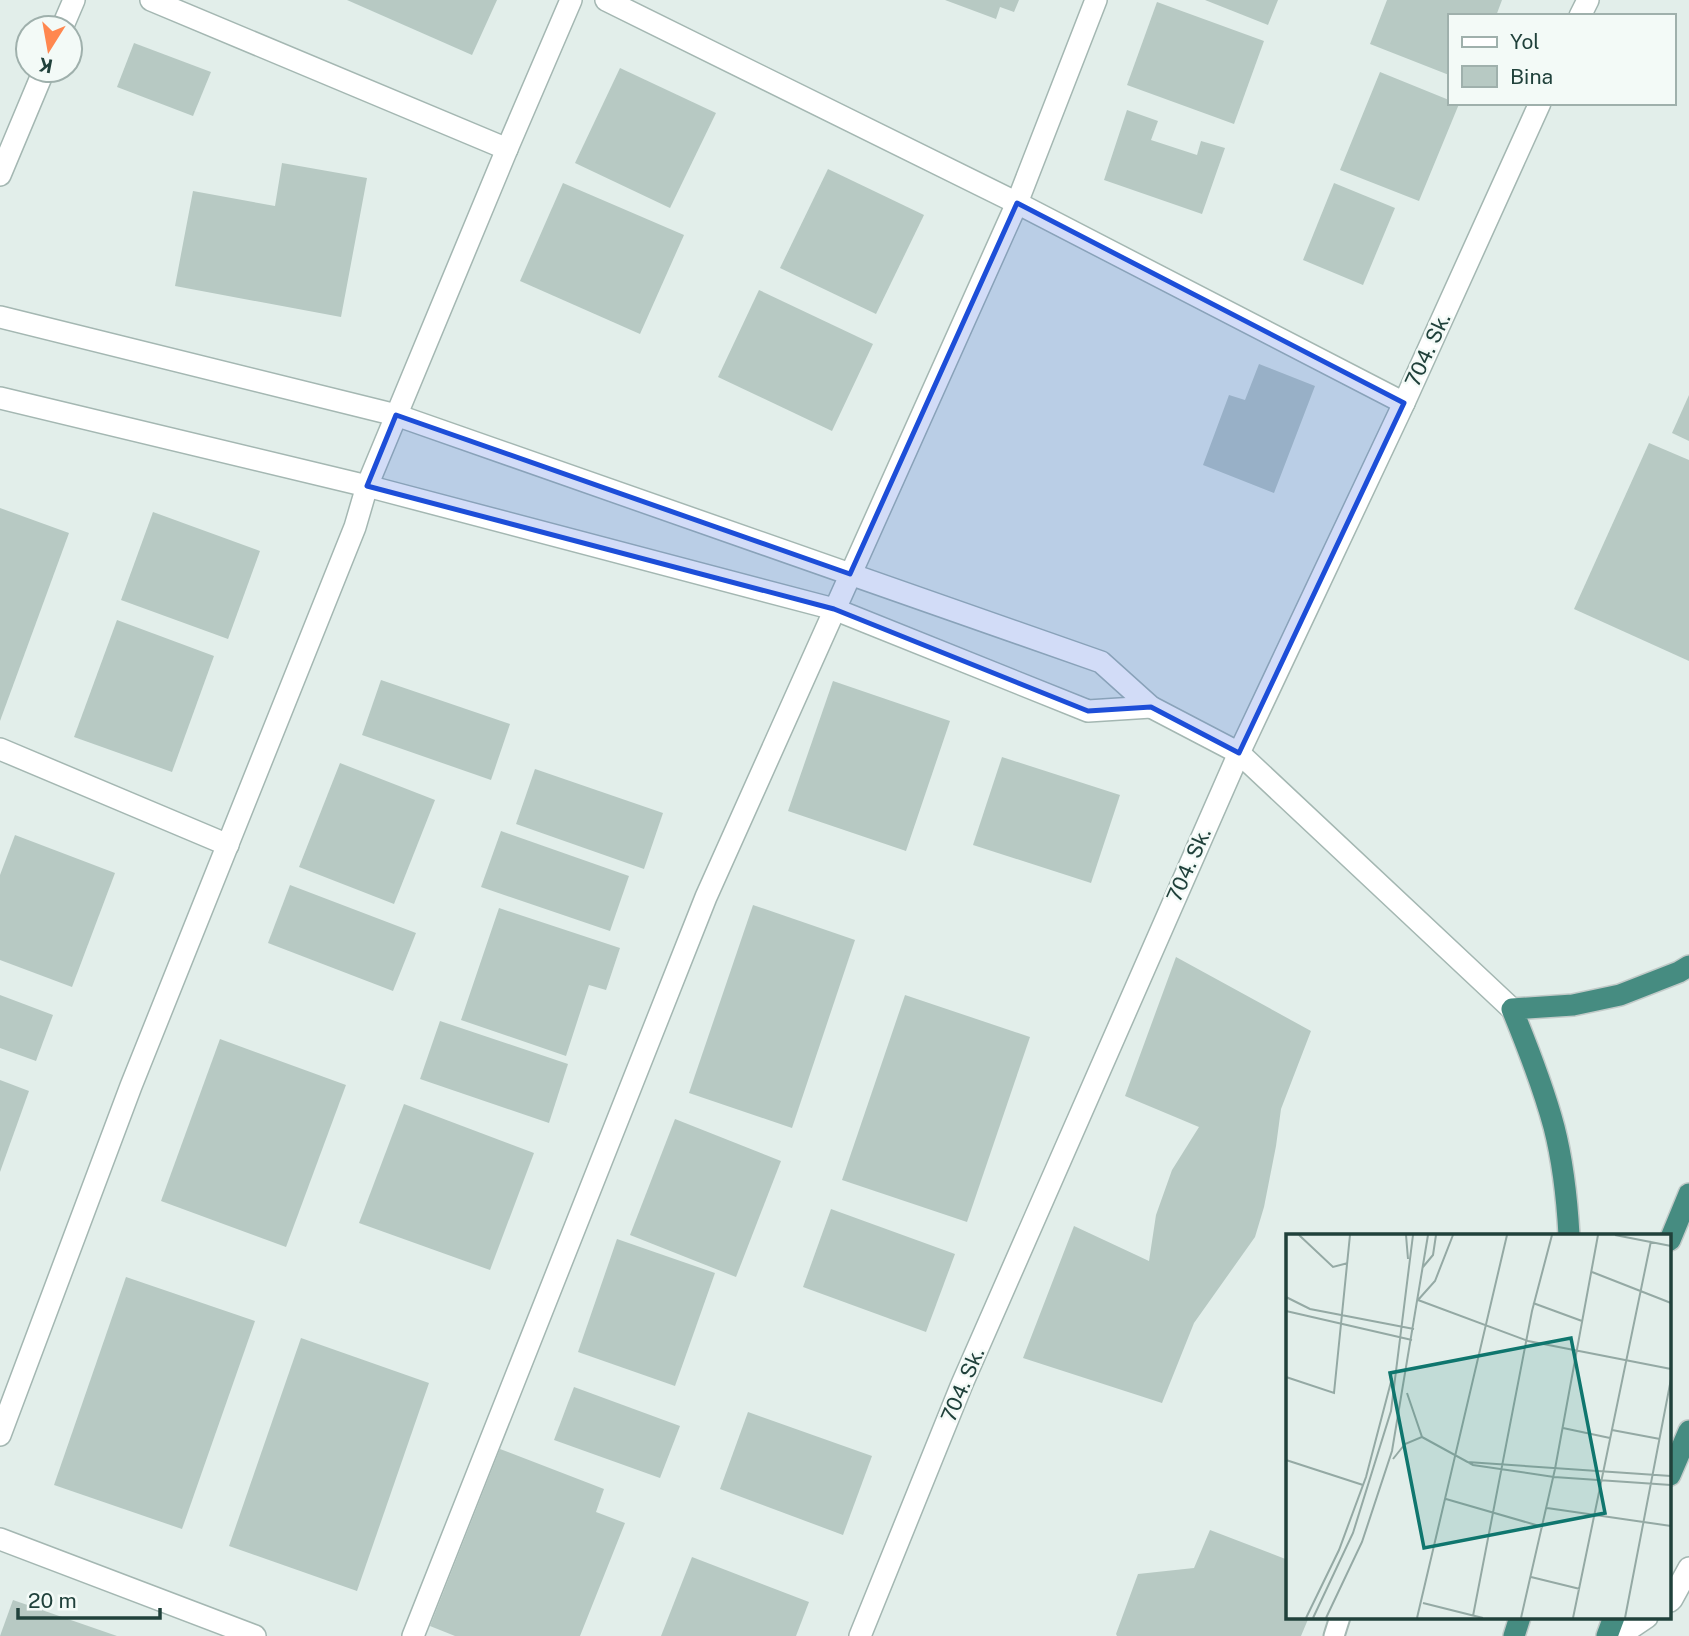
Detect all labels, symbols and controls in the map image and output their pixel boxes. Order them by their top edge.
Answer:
north arrow [14,14,84,84]
legend [1448,14,1675,105]
text: Yol [1510,29,1540,54]
text: K [37,54,55,78]
text: Bina [1510,64,1553,89]
street label: 704. Sk. [1400,309,1455,391]
street label: 704. Sk. [1161,824,1216,906]
inset map [1286,1234,1672,1618]
street label: 704. Sk. [936,1344,989,1426]
scale bar [18,1576,159,1620]
text: 20 m [28,1588,77,1613]

